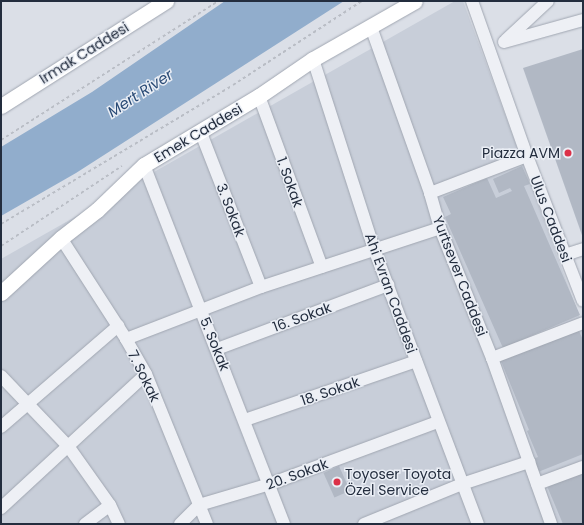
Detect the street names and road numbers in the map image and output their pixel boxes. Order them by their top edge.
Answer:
street label: Irmak Caddesi [36,19,132,87]
street label: Emek Caddesi [151,100,245,166]
street label: 1. Sokak [273,155,307,209]
street label: Ulus Caddesi [527,173,575,265]
street label: 3. Sokak [213,181,249,239]
street label: Yurtsever Caddesi [429,213,491,339]
street label: Ahi Evran Caddesi [361,231,421,355]
street label: 16. Sokak [270,299,334,335]
street label: 5. Sokak [197,315,233,373]
street label: 7. Sokak [124,347,164,405]
street label: 18. Sokak [298,373,362,409]
street label: 20. Sokak [264,455,330,493]

